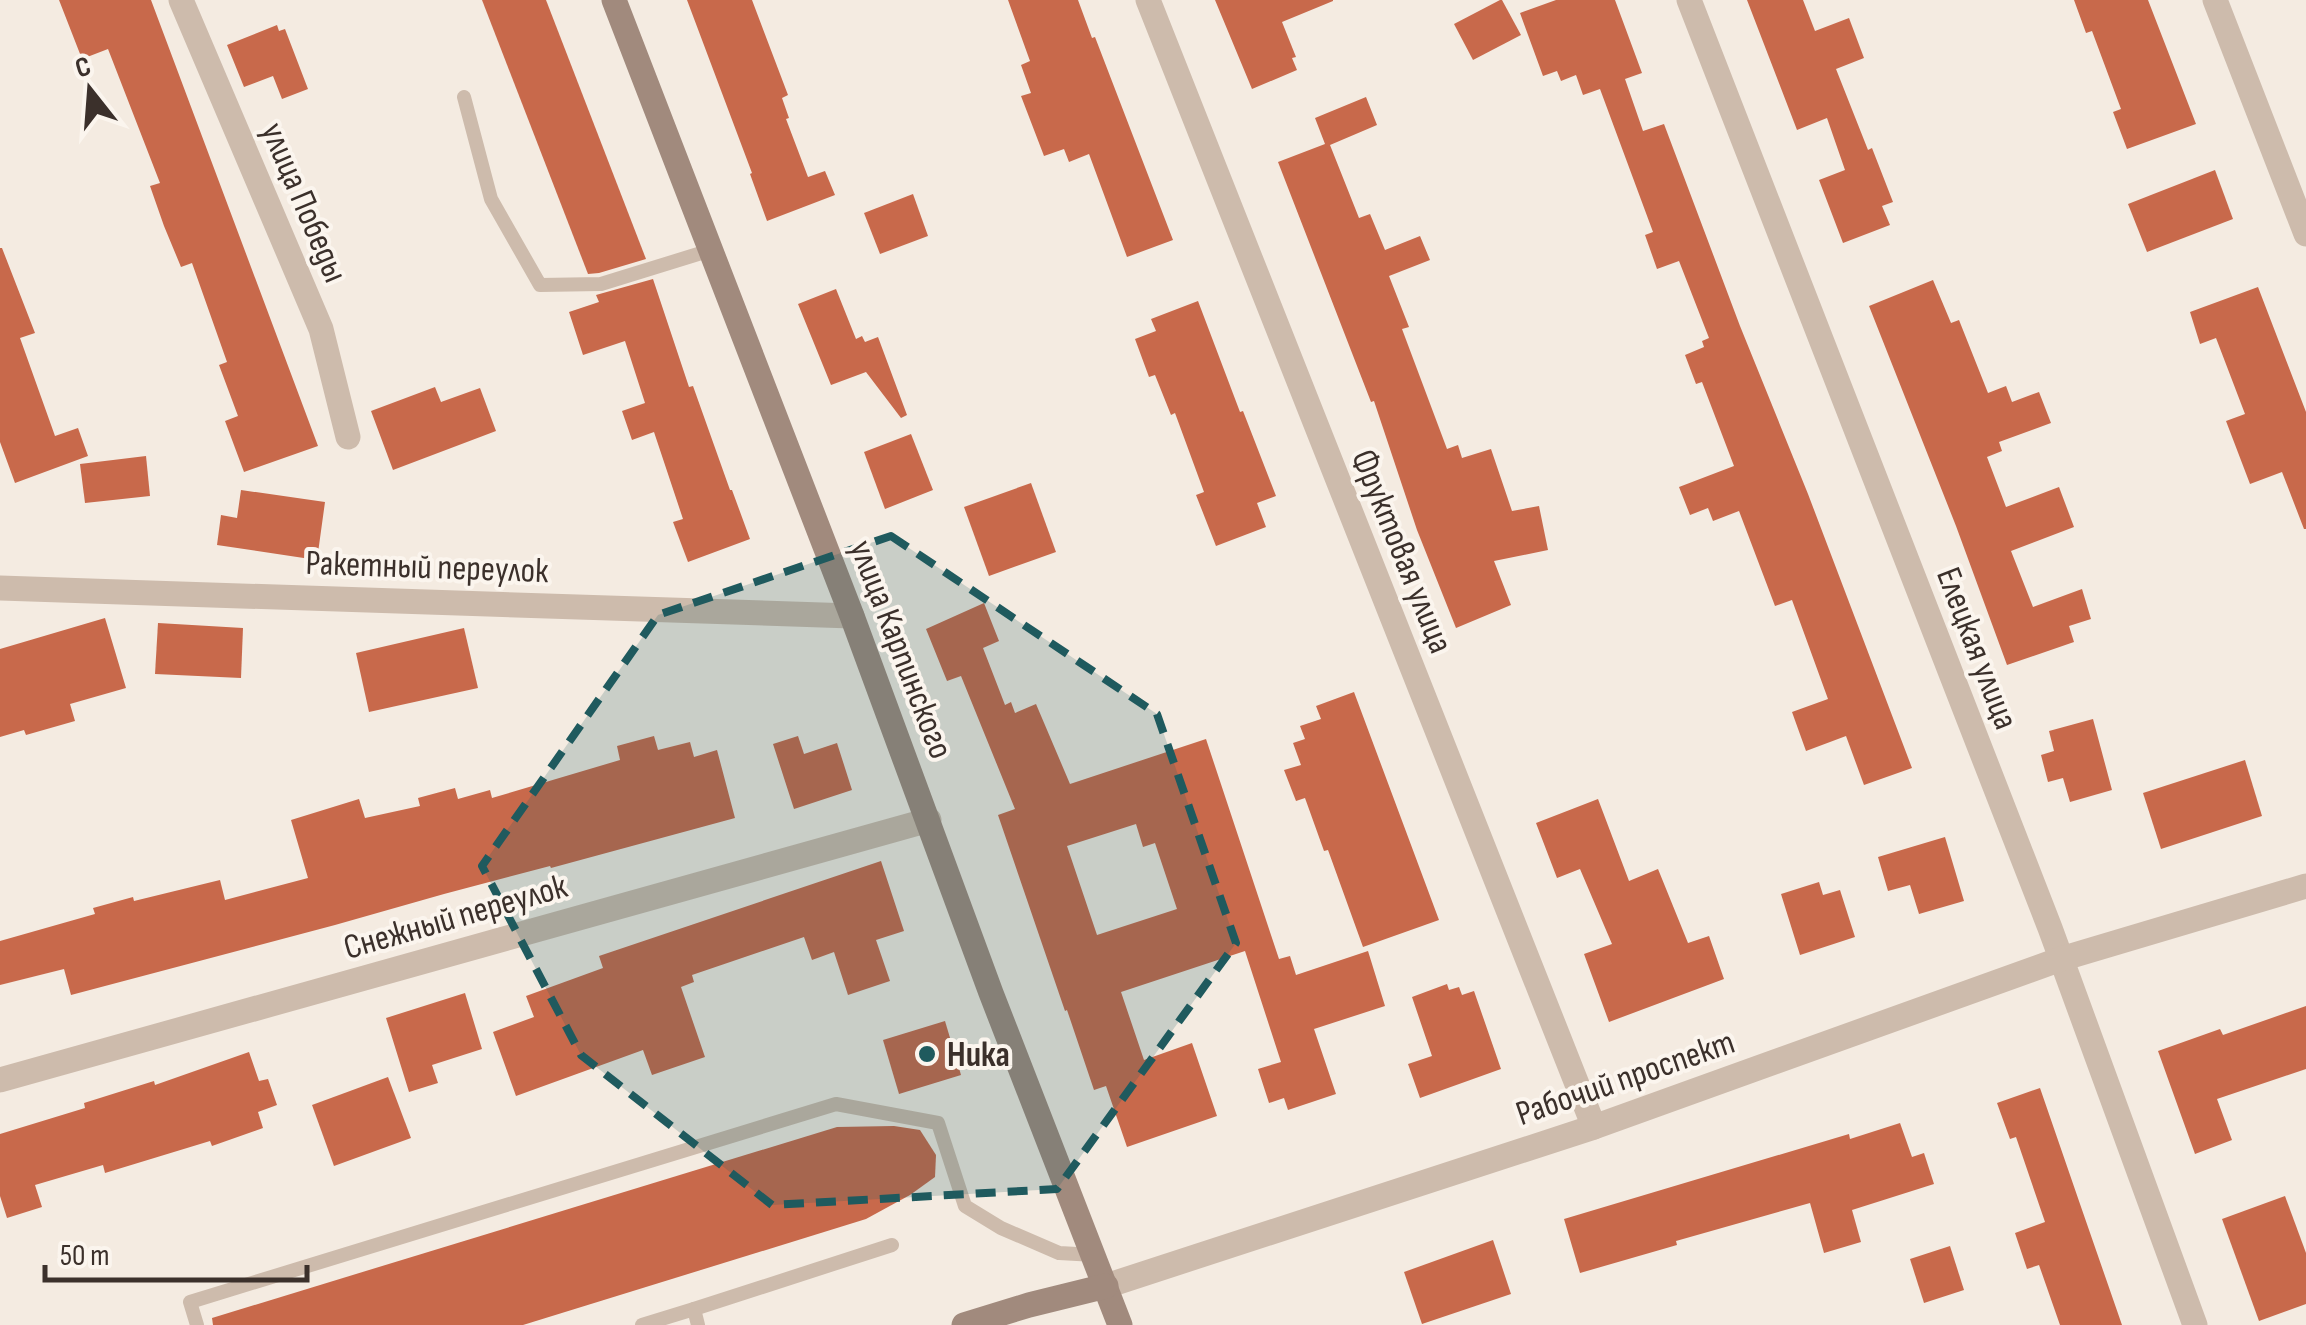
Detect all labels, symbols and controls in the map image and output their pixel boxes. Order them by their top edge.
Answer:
north arrow [40,40,140,140]
text: С [71,50,95,85]
street label: улица Победы [251,116,356,289]
street label: Фруктовая улица [1341,443,1462,660]
street label: улица Карпинского [839,534,962,765]
street label: Ракетный переулок [305,542,550,593]
street label: Елецкая улица [1926,562,2027,735]
street label: Снежный переулок [339,865,573,970]
street label: Рабочий проспект [1511,1021,1740,1136]
place label: Ника [947,1034,1010,1077]
marker: Ника [916,1043,938,1065]
scale bar [45,1220,308,1282]
text: 50 m [60,1238,109,1274]

